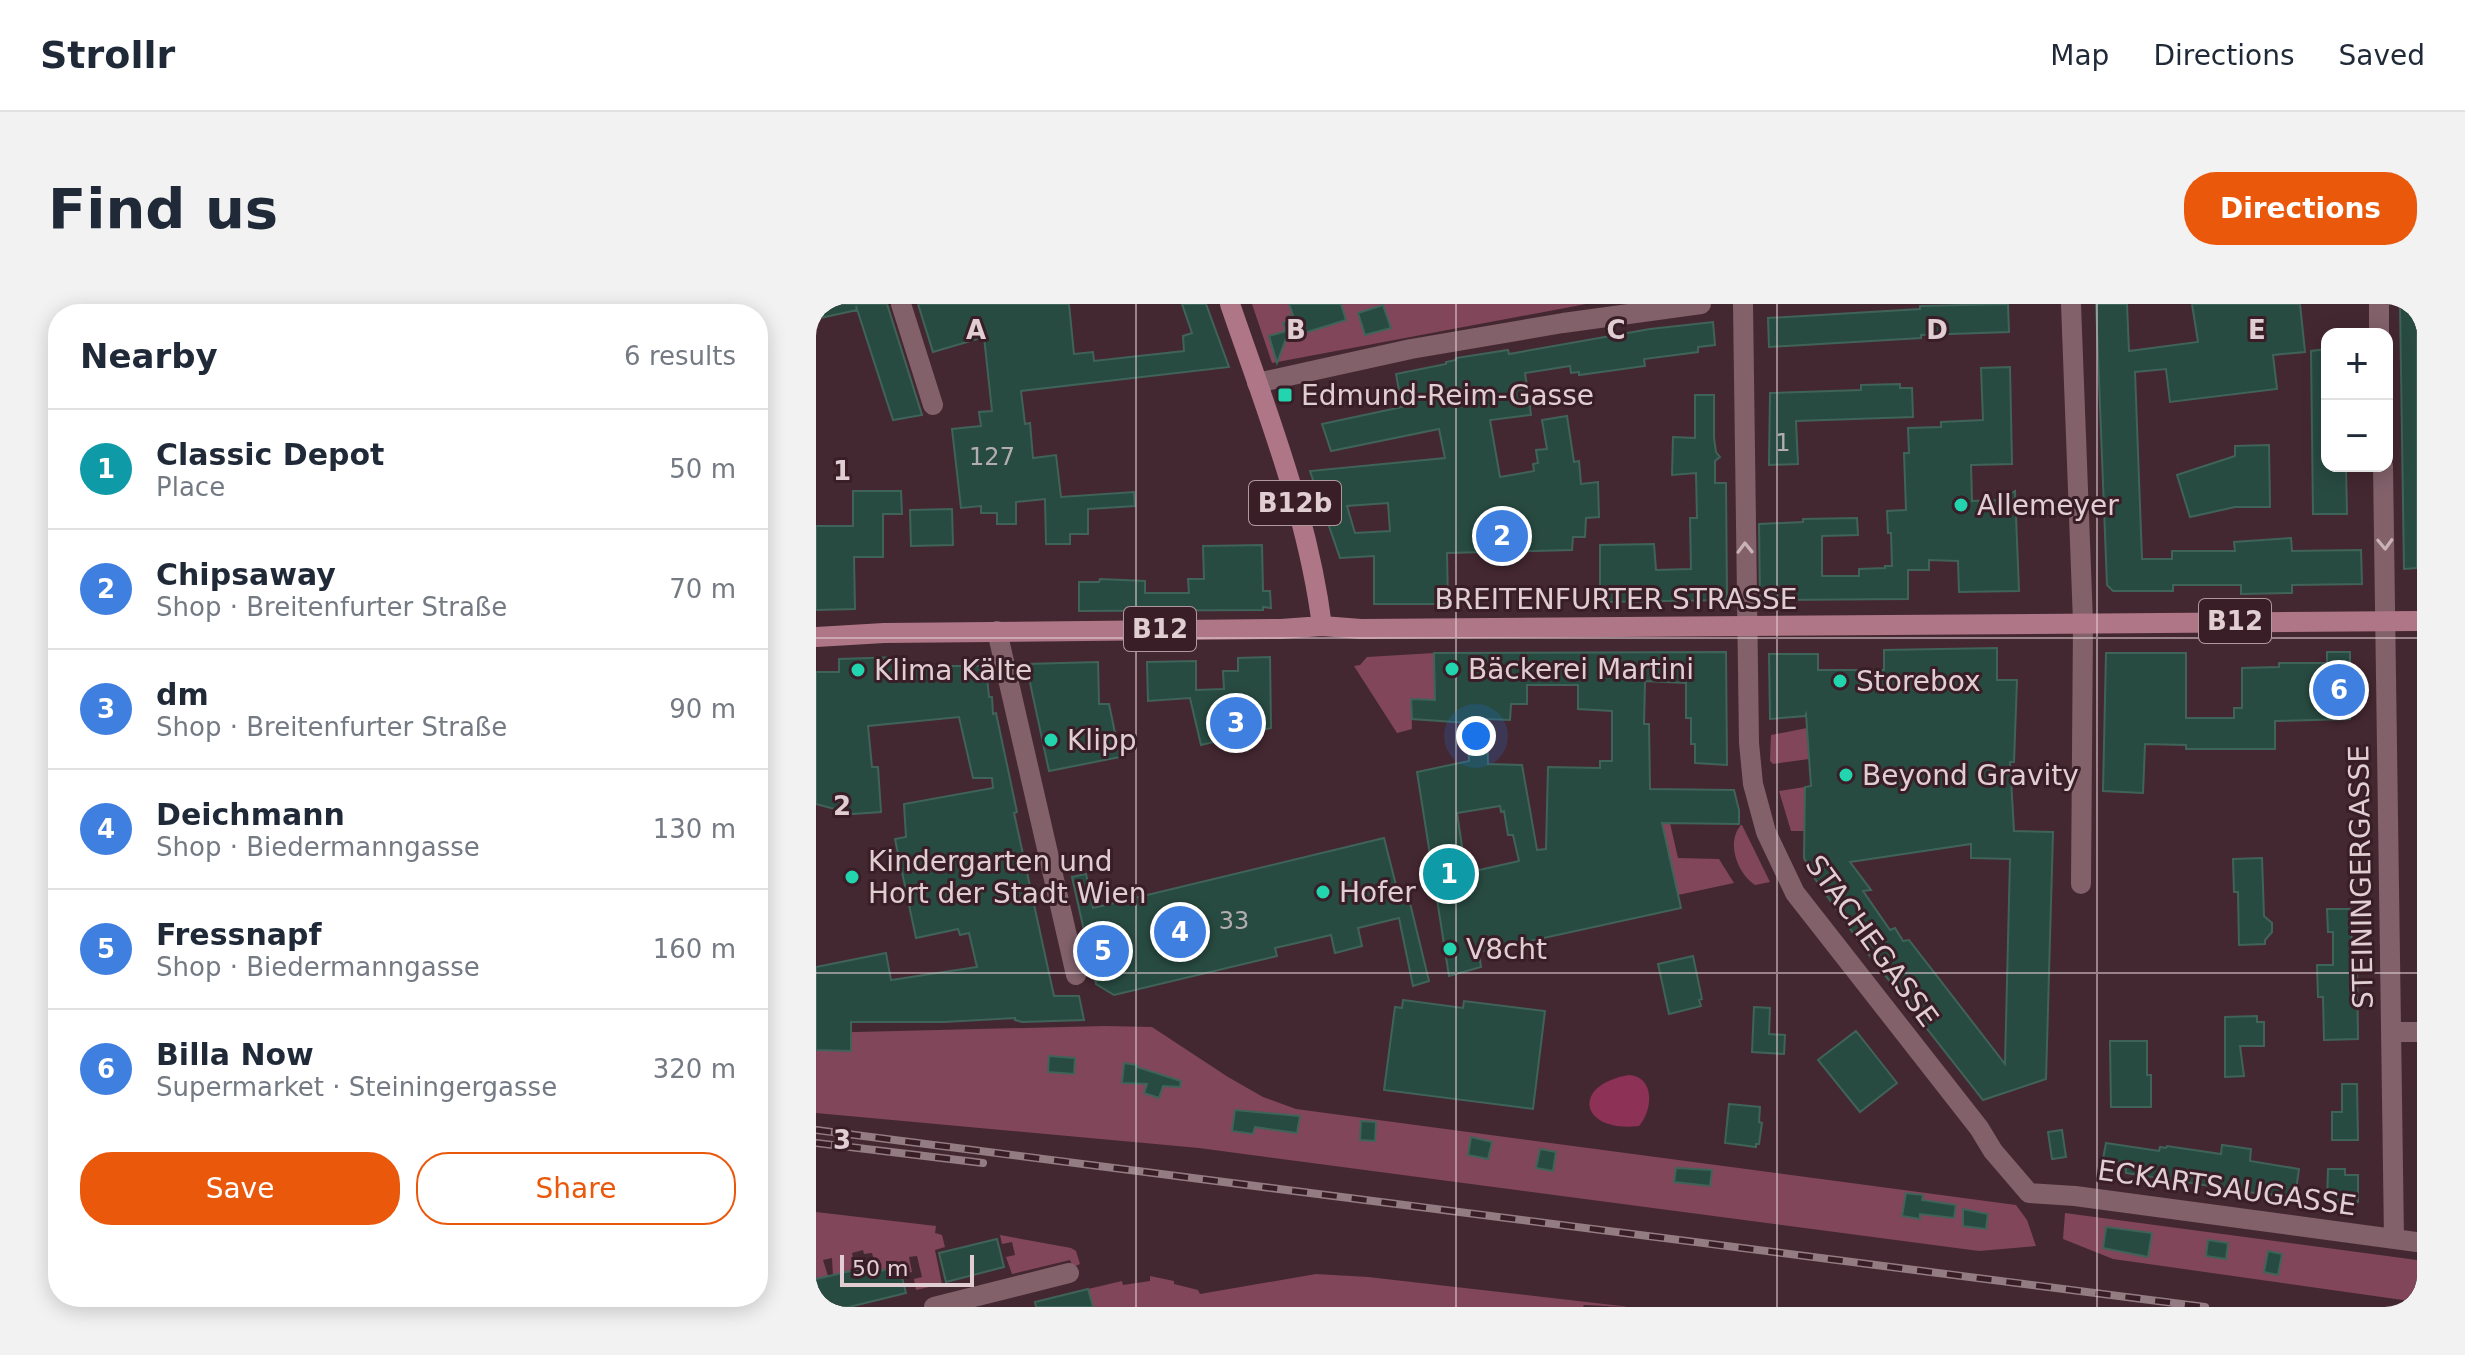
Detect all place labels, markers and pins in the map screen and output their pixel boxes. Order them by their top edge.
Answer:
place label: Edmund-Reim-Gasse [1301,379,1594,412]
marker: Edmund-Reim-Gasse [1276,386,1294,404]
place label: Allemeyer [1977,489,2119,522]
marker: Allemeyer [1952,496,1970,514]
pin: 2 [1476,506,1528,566]
place label: Bäckerei Martini [1468,653,1694,686]
place label: Klima Kälte [874,654,1032,687]
marker: Bäckerei Martini [1443,660,1461,678]
pin: 6 [2313,660,2365,720]
marker: Klima Kälte [849,661,867,679]
place label: Storebox [1856,665,1981,698]
marker: Storebox [1831,672,1849,690]
pin: 3 [1210,693,1262,753]
place label: Klipp [1067,724,1136,757]
marker: Klipp [1042,731,1060,749]
place label: Beyond Gravity [1862,759,2079,792]
marker: Beyond Gravity [1837,766,1855,784]
pin: 1 [1423,844,1475,904]
place label: Kindergarten und Hort der Stadt Wien [868,845,1146,910]
marker: Kindergarten und Hort der Stadt Wien [843,868,861,886]
place label: Hofer [1339,876,1416,909]
marker: Hofer [1314,883,1332,901]
pin: 4 [1154,902,1206,962]
pin: 5 [1077,921,1129,981]
place label: V8cht [1466,933,1547,966]
marker: V8cht [1441,940,1459,958]

